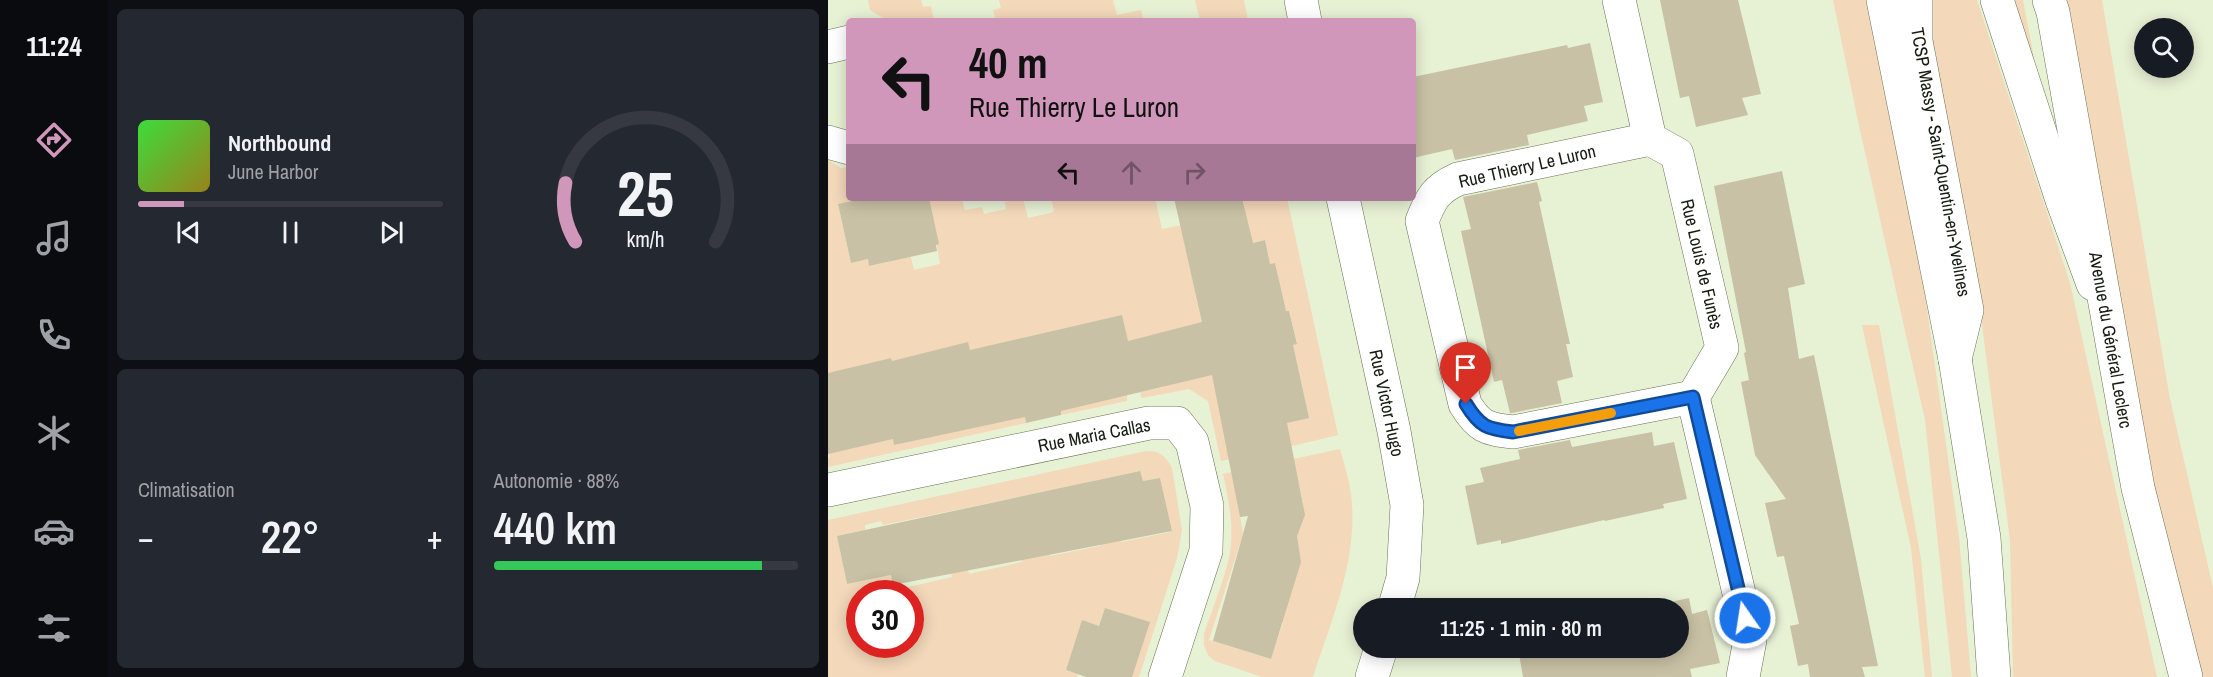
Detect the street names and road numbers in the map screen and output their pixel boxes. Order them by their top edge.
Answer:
street label: TCSP Massy - Saint-Quentin-en-Yvelines [1905,25,1977,299]
street label: Rue Thierry Le Luron [1456,138,1598,194]
street label: Rue Louis de Funès [1675,196,1729,332]
street label: Avenue du Général Leclerc [2083,249,2139,430]
street label: Rue Victor Hugo [1363,347,1411,459]
street label: Rue Maria Callas [1036,412,1152,458]

